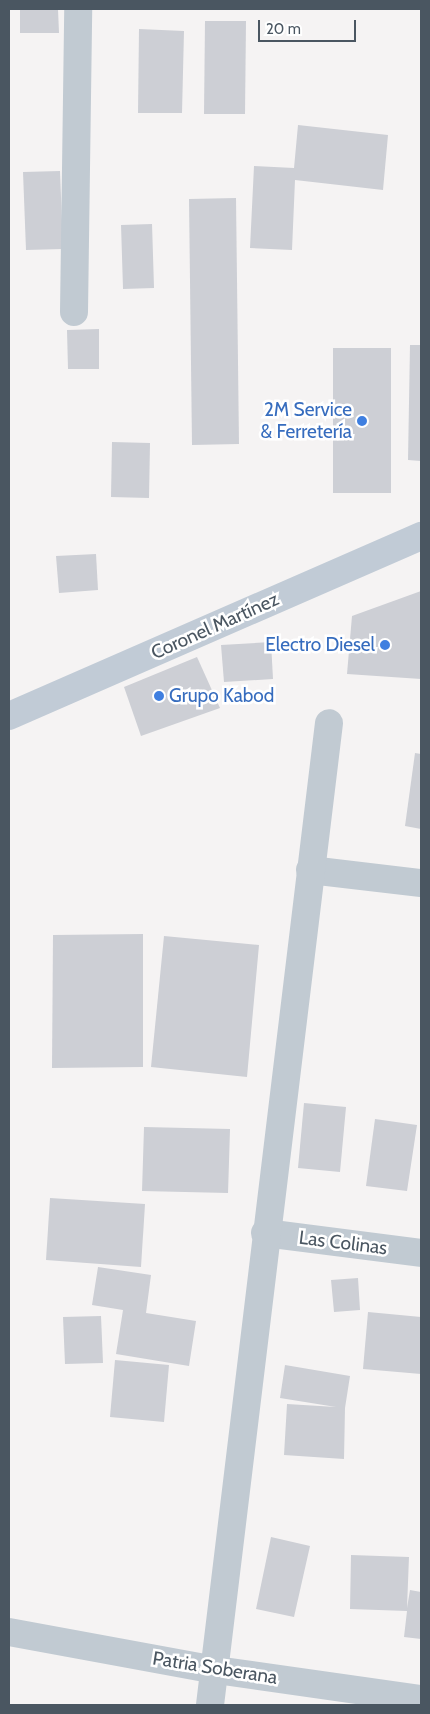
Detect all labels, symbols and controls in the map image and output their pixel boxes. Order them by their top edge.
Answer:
scale bar [260,10,358,42]
text: 20 m [266,20,301,38]
place label: 2M Service & Ferretería [261,399,352,443]
marker: 2M Service & Ferretería [356,415,368,427]
street label: Coronel Martínez [148,588,282,664]
place label: Electro Diesel [265,634,375,656]
marker: Electro Diesel [379,639,391,651]
place label: Grupo Kabod [169,685,274,707]
marker: Grupo Kabod [153,690,165,702]
street label: Las Colinas [298,1226,388,1260]
street label: Patria Soberana [151,1647,279,1689]

